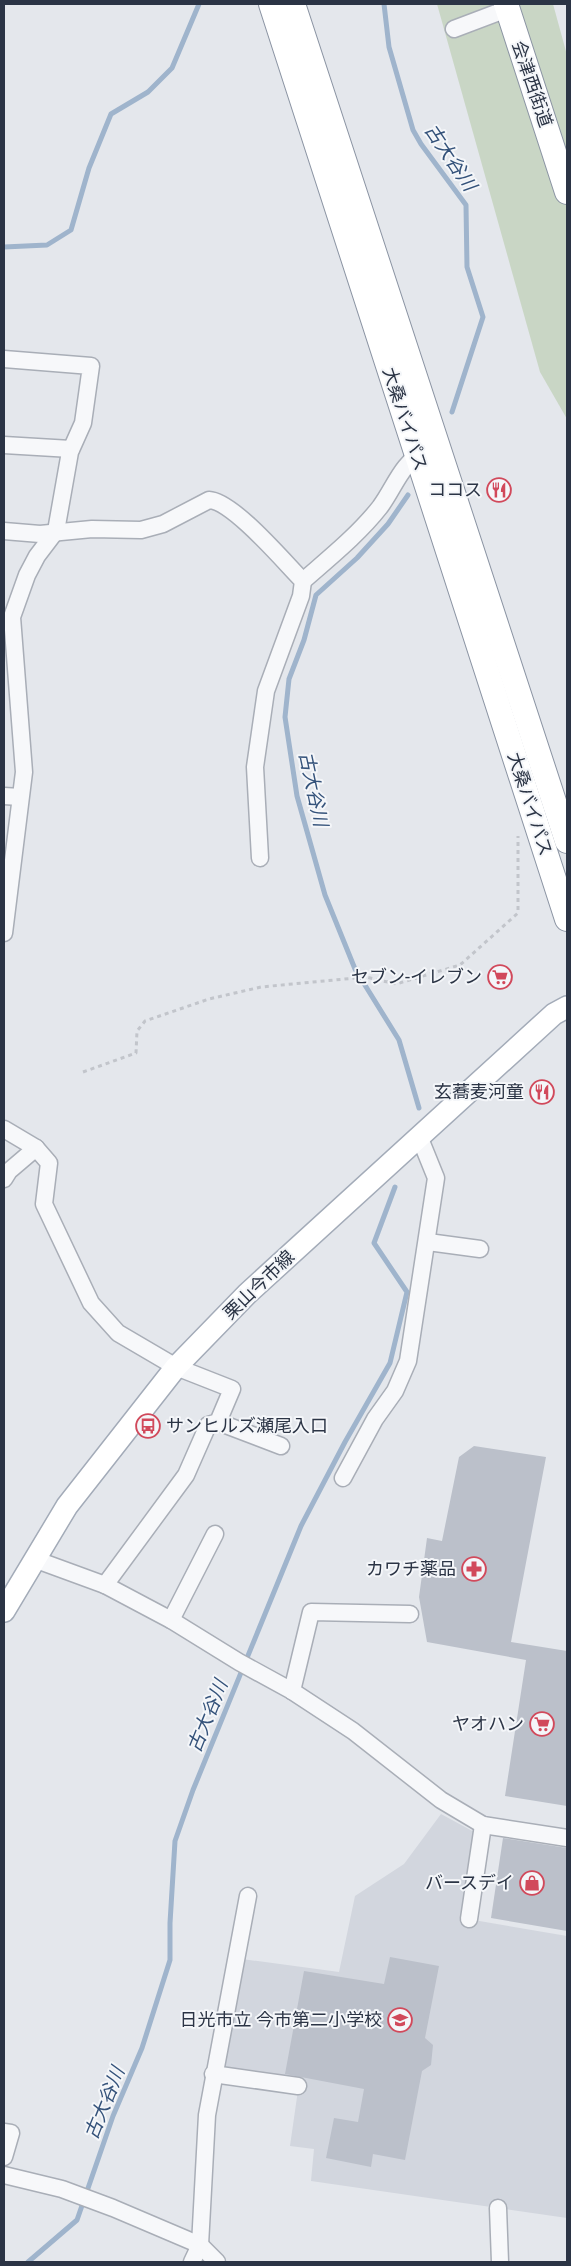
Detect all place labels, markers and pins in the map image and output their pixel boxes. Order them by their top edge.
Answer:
restaurant icon: ココス [486,477,512,503]
place label: ココス [428,479,482,500]
supermarket icon: セブン-イレブン [487,964,513,990]
place label: セブン-イレブン [351,966,482,987]
restaurant icon: 玄蕎麦河童 [529,1079,555,1105]
place label: 玄蕎麦河童 [434,1081,524,1102]
bus stop icon: サンヒルズ瀬尾入口 [135,1413,161,1439]
place label: サンヒルズ瀬尾入口 [166,1415,328,1436]
pharmacy icon: カワチ薬品 [461,1556,487,1582]
place label: カワチ薬品 [366,1558,456,1579]
supermarket icon: ヤオハン [529,1711,555,1737]
place label: ヤオハン [452,1713,524,1734]
shop icon: バースデイ [519,1870,545,1896]
place label: バースデイ [425,1872,514,1893]
school or university icon: 日光市立 今市第二小学校 [387,2007,413,2033]
place label: 日光市立 今市第二小学校 [180,2009,382,2030]

